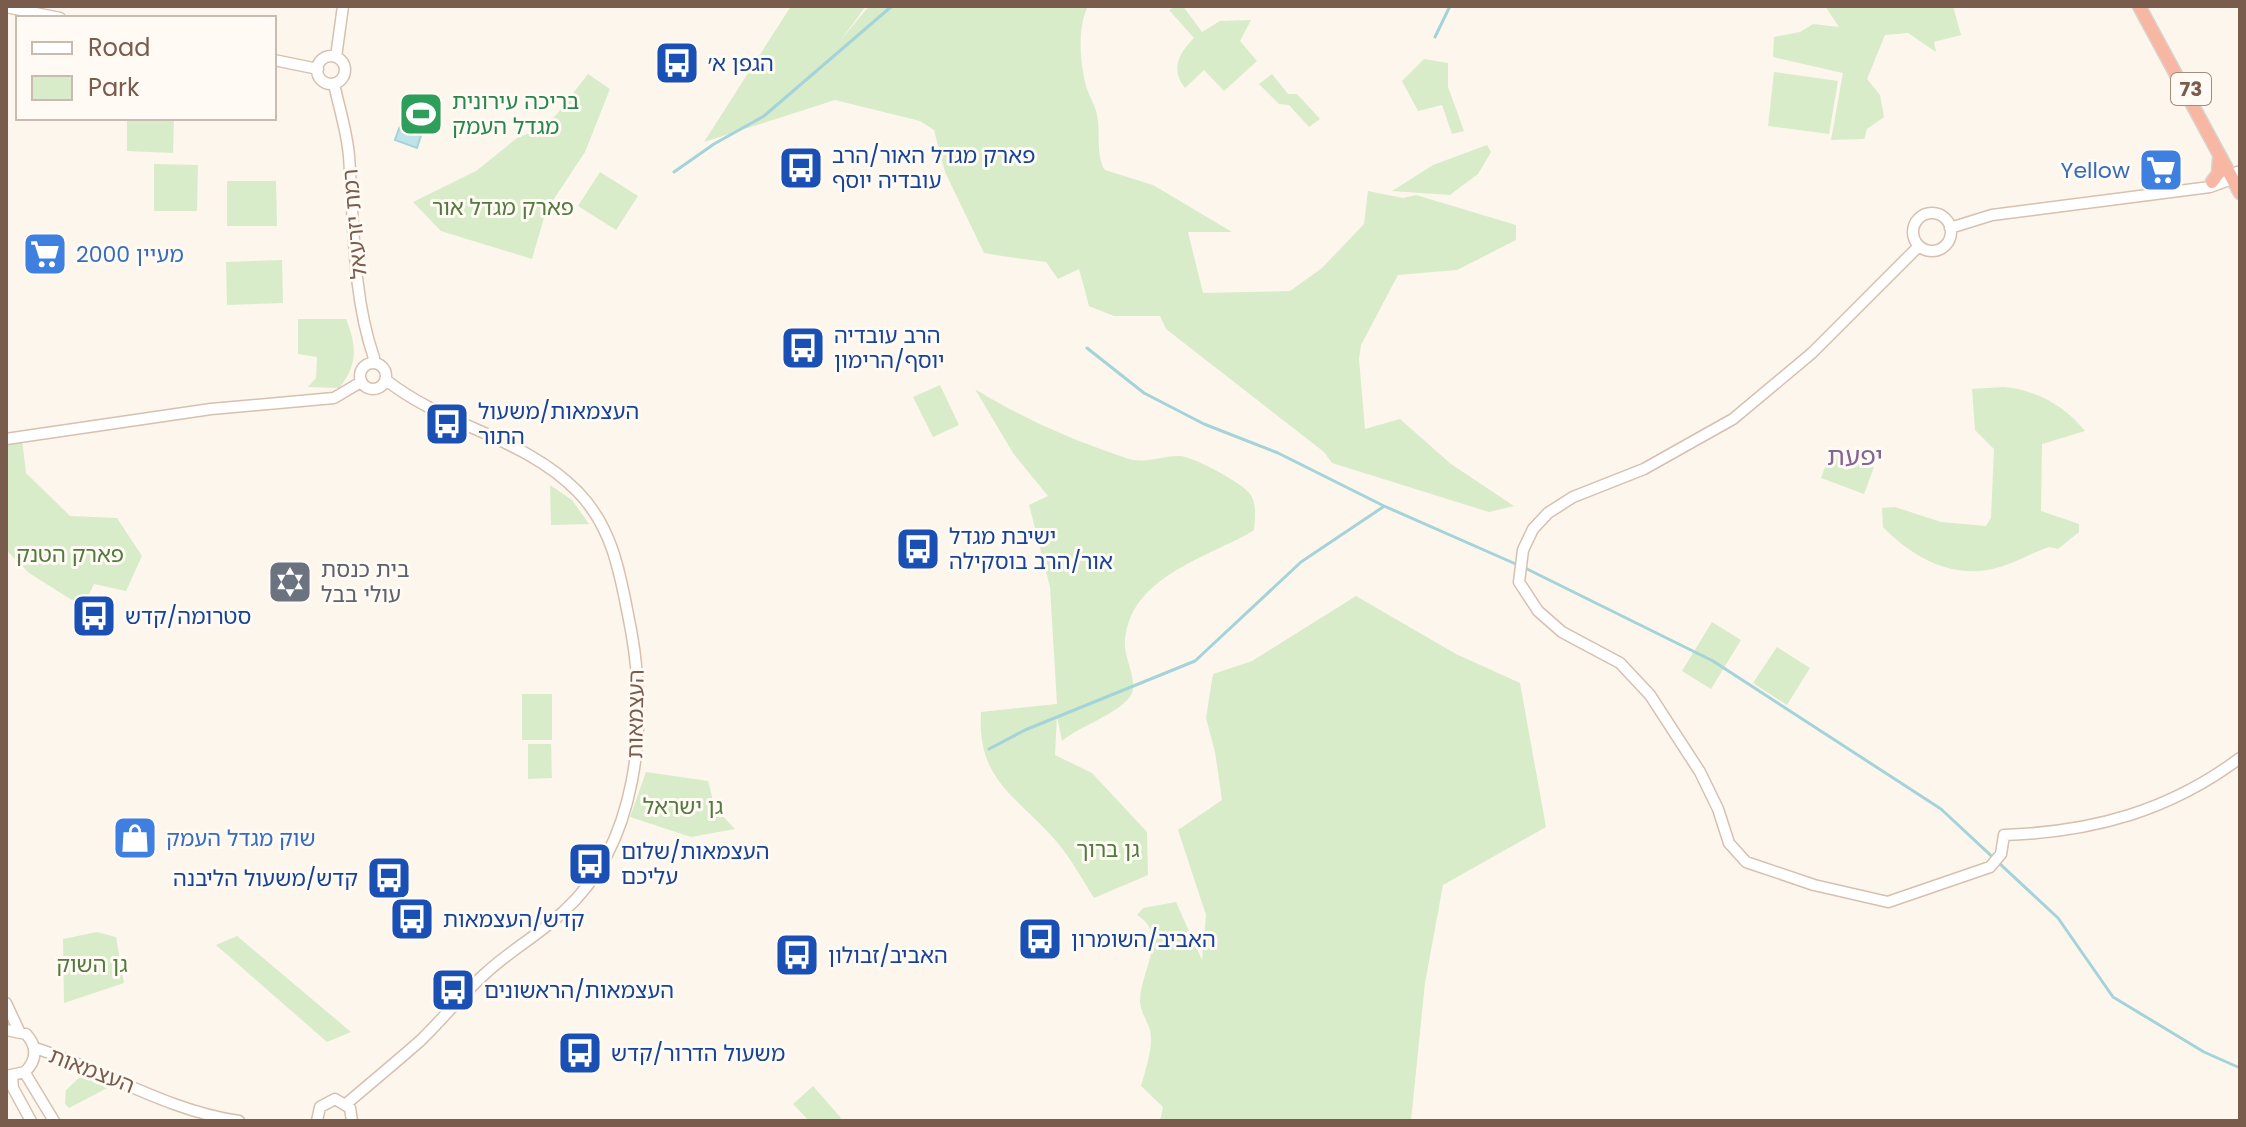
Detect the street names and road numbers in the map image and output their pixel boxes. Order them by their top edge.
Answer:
road number: 73 [2171,73,2211,105]
street label: רמת יזרעאל [334,168,375,280]
street label: העצמאות [619,669,652,759]
street label: העצמאות [45,1040,139,1101]

